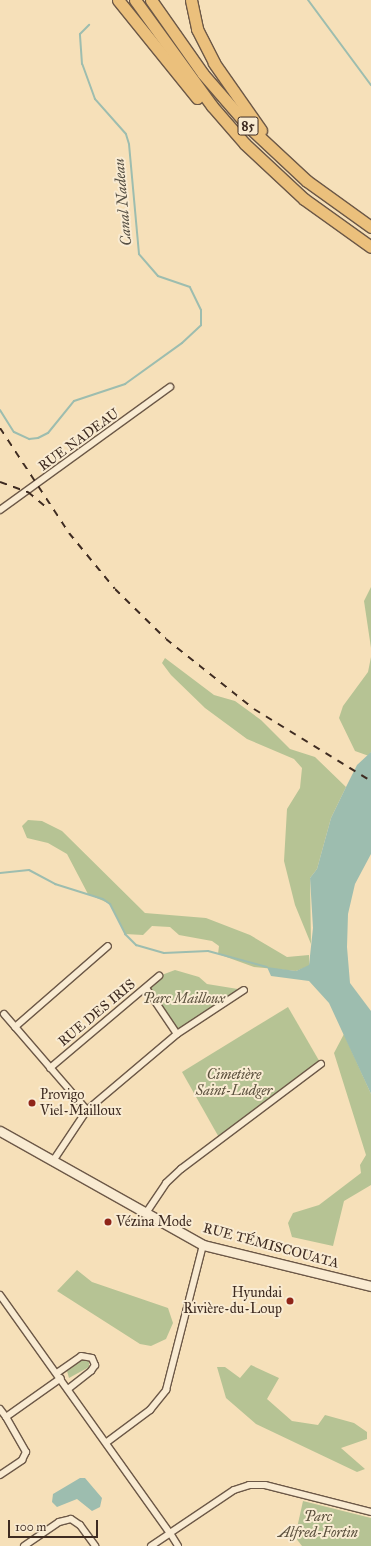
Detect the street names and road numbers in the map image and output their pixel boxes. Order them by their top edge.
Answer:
road number: 85 [237,115,259,137]
street label: RUE NADEAU [35,405,123,475]
street label: RUE DES IRIS [55,976,139,1050]
street label: RUE TÉMISCOUATA [201,1220,341,1272]

